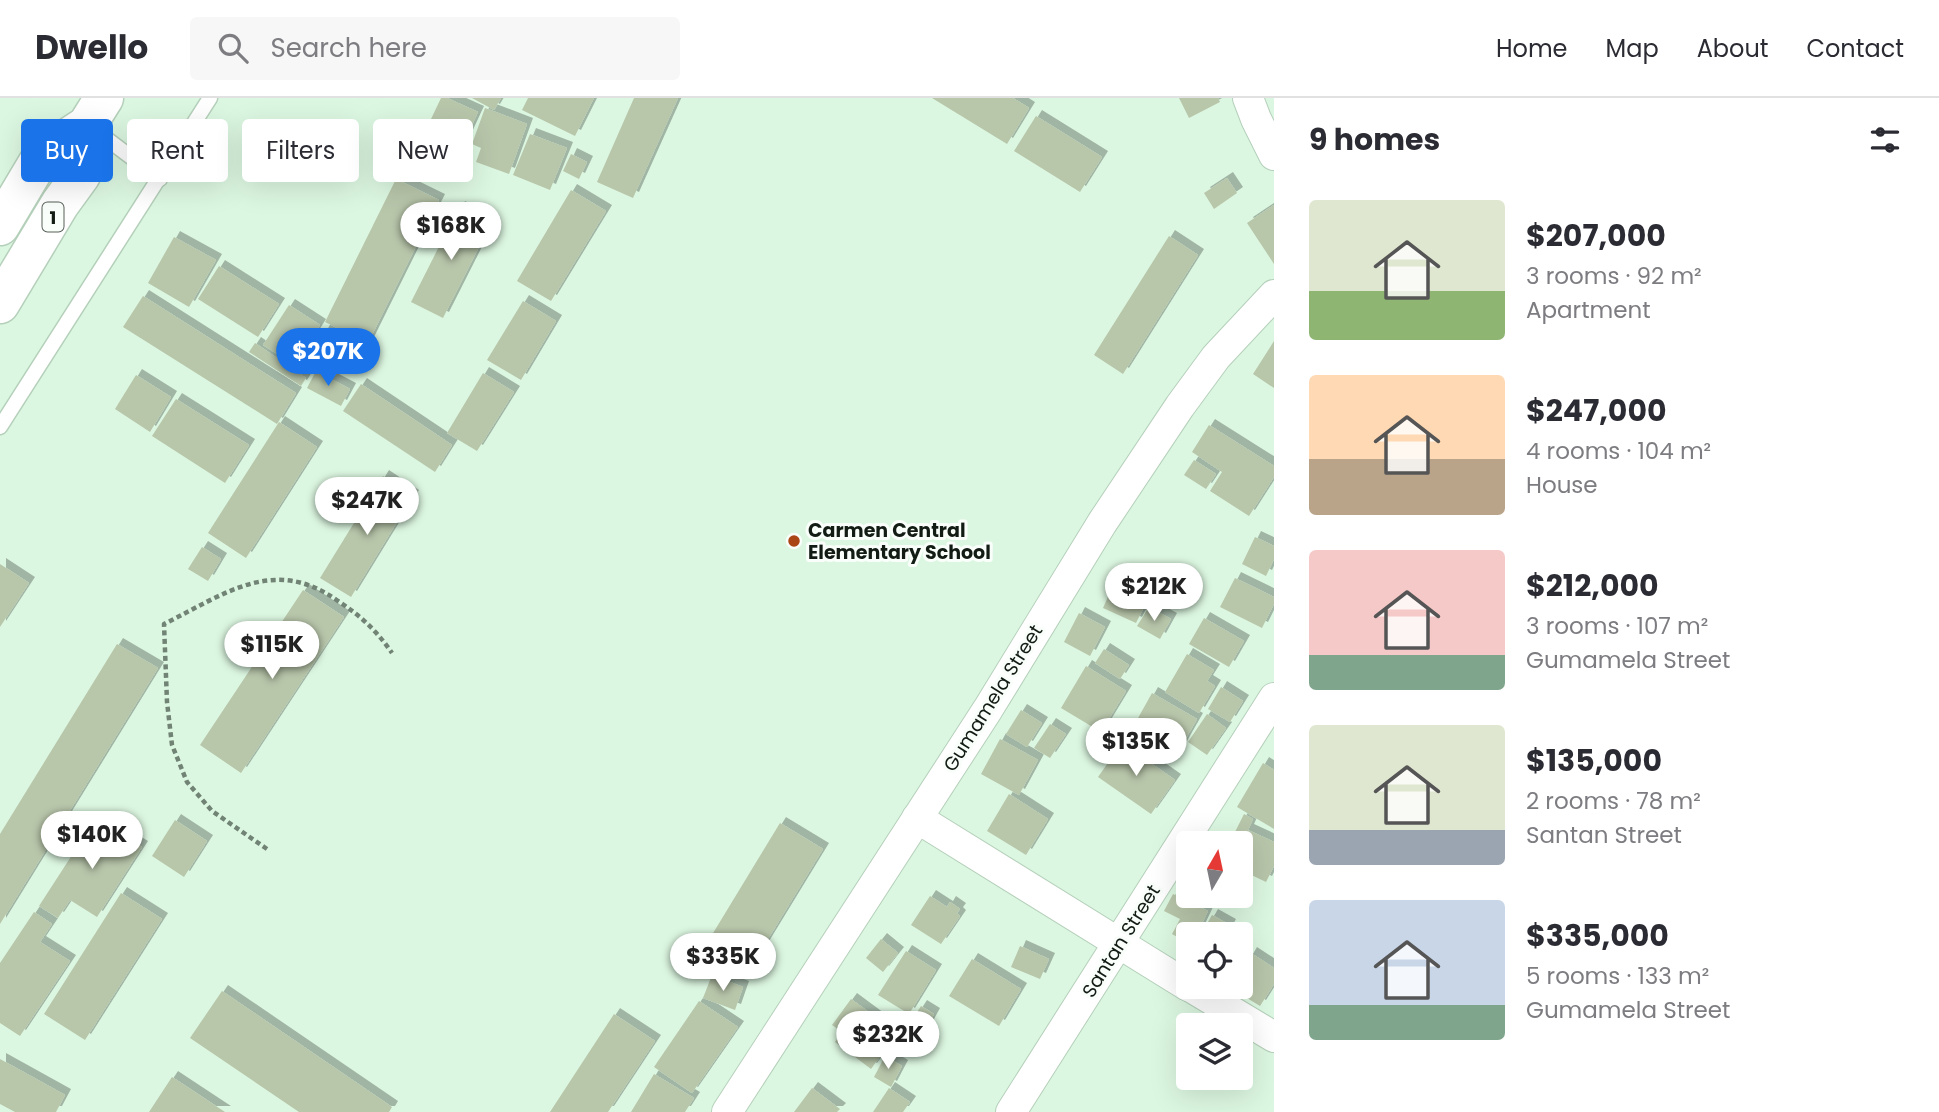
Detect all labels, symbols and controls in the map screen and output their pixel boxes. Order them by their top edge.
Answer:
search box [190,17,680,80]
text: Dwello [35,24,148,71]
icon: search [214,29,252,67]
text: Search here [270,30,427,66]
text: Home [1496,32,1568,65]
text: Map [1606,32,1659,65]
text: About [1697,32,1768,65]
text: Contact [1806,32,1904,65]
text: 9 homes [1309,118,1440,161]
chip: Buy [21,119,113,182]
chip: Rent [127,119,228,182]
chip: Filters [242,119,359,182]
chip: New [373,119,473,182]
icon: filters [1866,121,1904,159]
road number: 1 [42,202,64,232]
pin: $168K [402,202,500,262]
text: $168K [416,209,486,241]
text: $207,000 [1526,214,1666,257]
icon: home [1365,228,1449,312]
text: 3 rooms · 92 m² [1526,260,1702,292]
text: Apartment [1526,294,1651,326]
pin: $207K [279,328,377,388]
text: $207K [292,335,364,367]
text: $247,000 [1526,389,1667,432]
icon: home [1365,403,1449,487]
text: 4 rooms · 104 m² [1526,435,1711,467]
text: House [1526,469,1598,501]
pin: $247K [318,478,416,537]
text: $247K [331,484,403,516]
place label: Carmen Central Elementary School [808,517,991,566]
marker: Carmen Central Elementary School [786,533,802,549]
pin: $212K [1105,564,1203,623]
text: $212,000 [1526,564,1659,607]
text: $212K [1121,570,1187,602]
icon: home [1365,578,1449,662]
text: 3 rooms · 107 m² [1526,610,1708,642]
street label: Gumamela Street [937,619,1049,777]
pin: $115K [223,622,321,681]
text: $115K [240,628,304,660]
text: Gumamela Street [1526,644,1731,676]
pin: $135K [1087,718,1185,778]
text: $135K [1102,725,1170,757]
text: $135,000 [1526,739,1662,782]
icon: home [1365,753,1449,837]
text: 2 rooms · 78 m² [1526,785,1701,817]
pin: $140K [43,812,141,871]
text: $140K [57,818,127,850]
text: Santan Street [1526,819,1682,851]
north arrow [1176,831,1253,908]
map controls [1176,831,1253,1090]
street label: Santan Street [1075,879,1167,1003]
text: $335,000 [1526,914,1669,957]
button: locate [1176,922,1253,999]
icon: home [1365,928,1449,1012]
pin: $335K [674,934,772,993]
text: $335K [686,940,760,972]
text: 5 rooms · 133 m² [1526,960,1709,992]
text: Gumamela Street [1526,994,1731,1026]
pin: $232K [839,1012,937,1071]
button: layers [1176,1013,1253,1090]
text: $232K [852,1018,924,1050]

